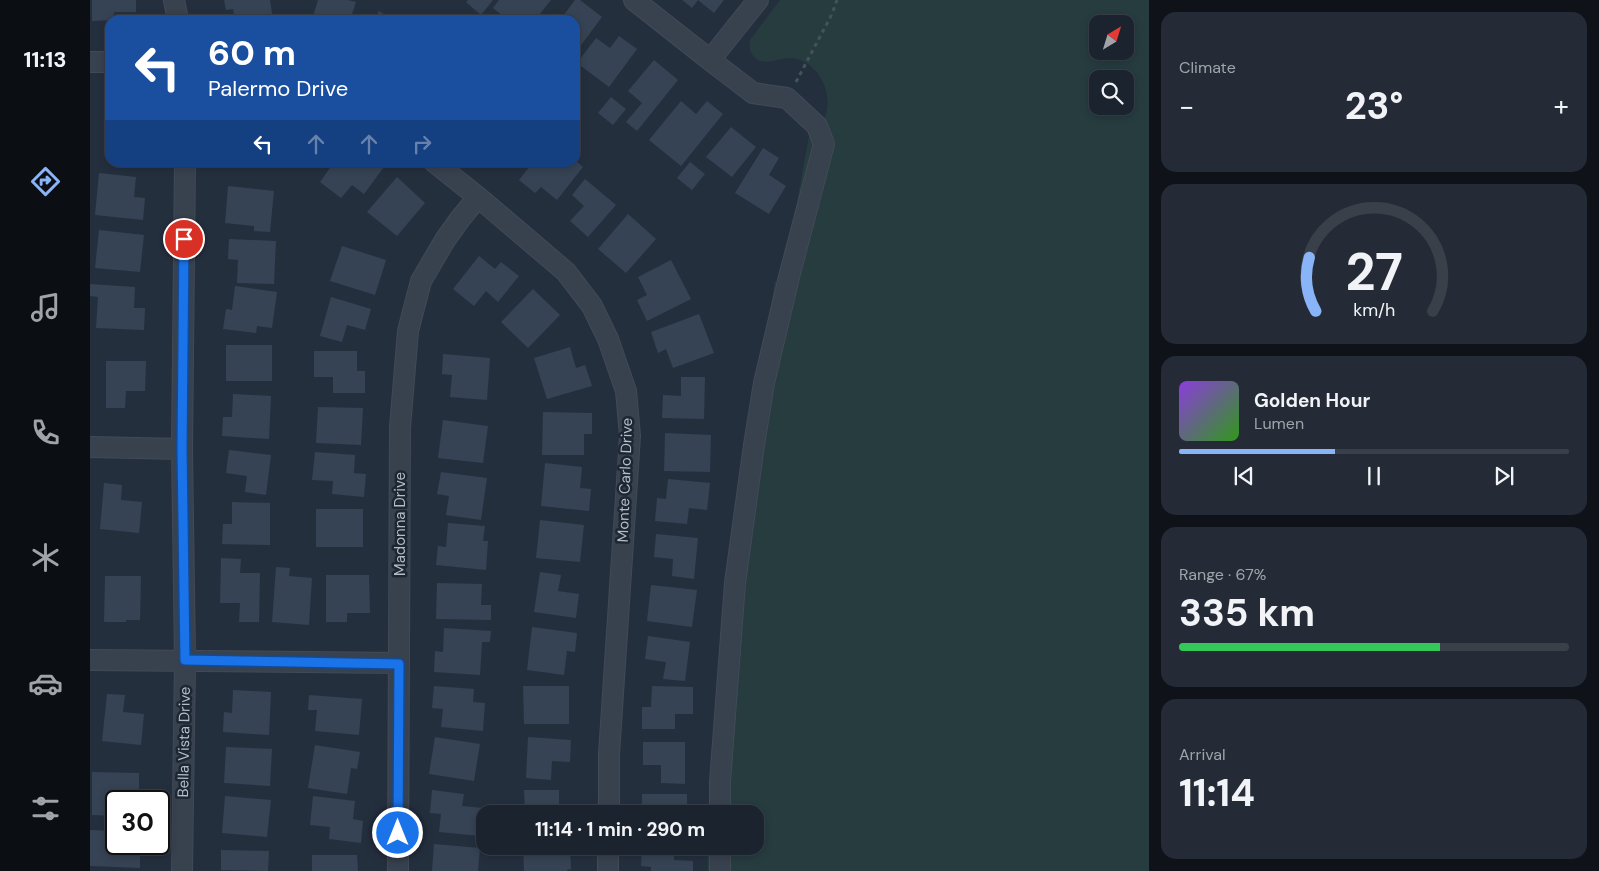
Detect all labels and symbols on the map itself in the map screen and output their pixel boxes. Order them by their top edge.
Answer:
north arrow [1089,15,1134,60]
pin [163,218,205,260]
street label: Monte Carlo Drive [613,417,637,543]
street label: Madonna Drive [390,472,410,576]
street label: Bella Vista Drive [173,686,195,798]
speed limit sign: 30 [105,790,170,855]
position arrow [371,806,423,858]

